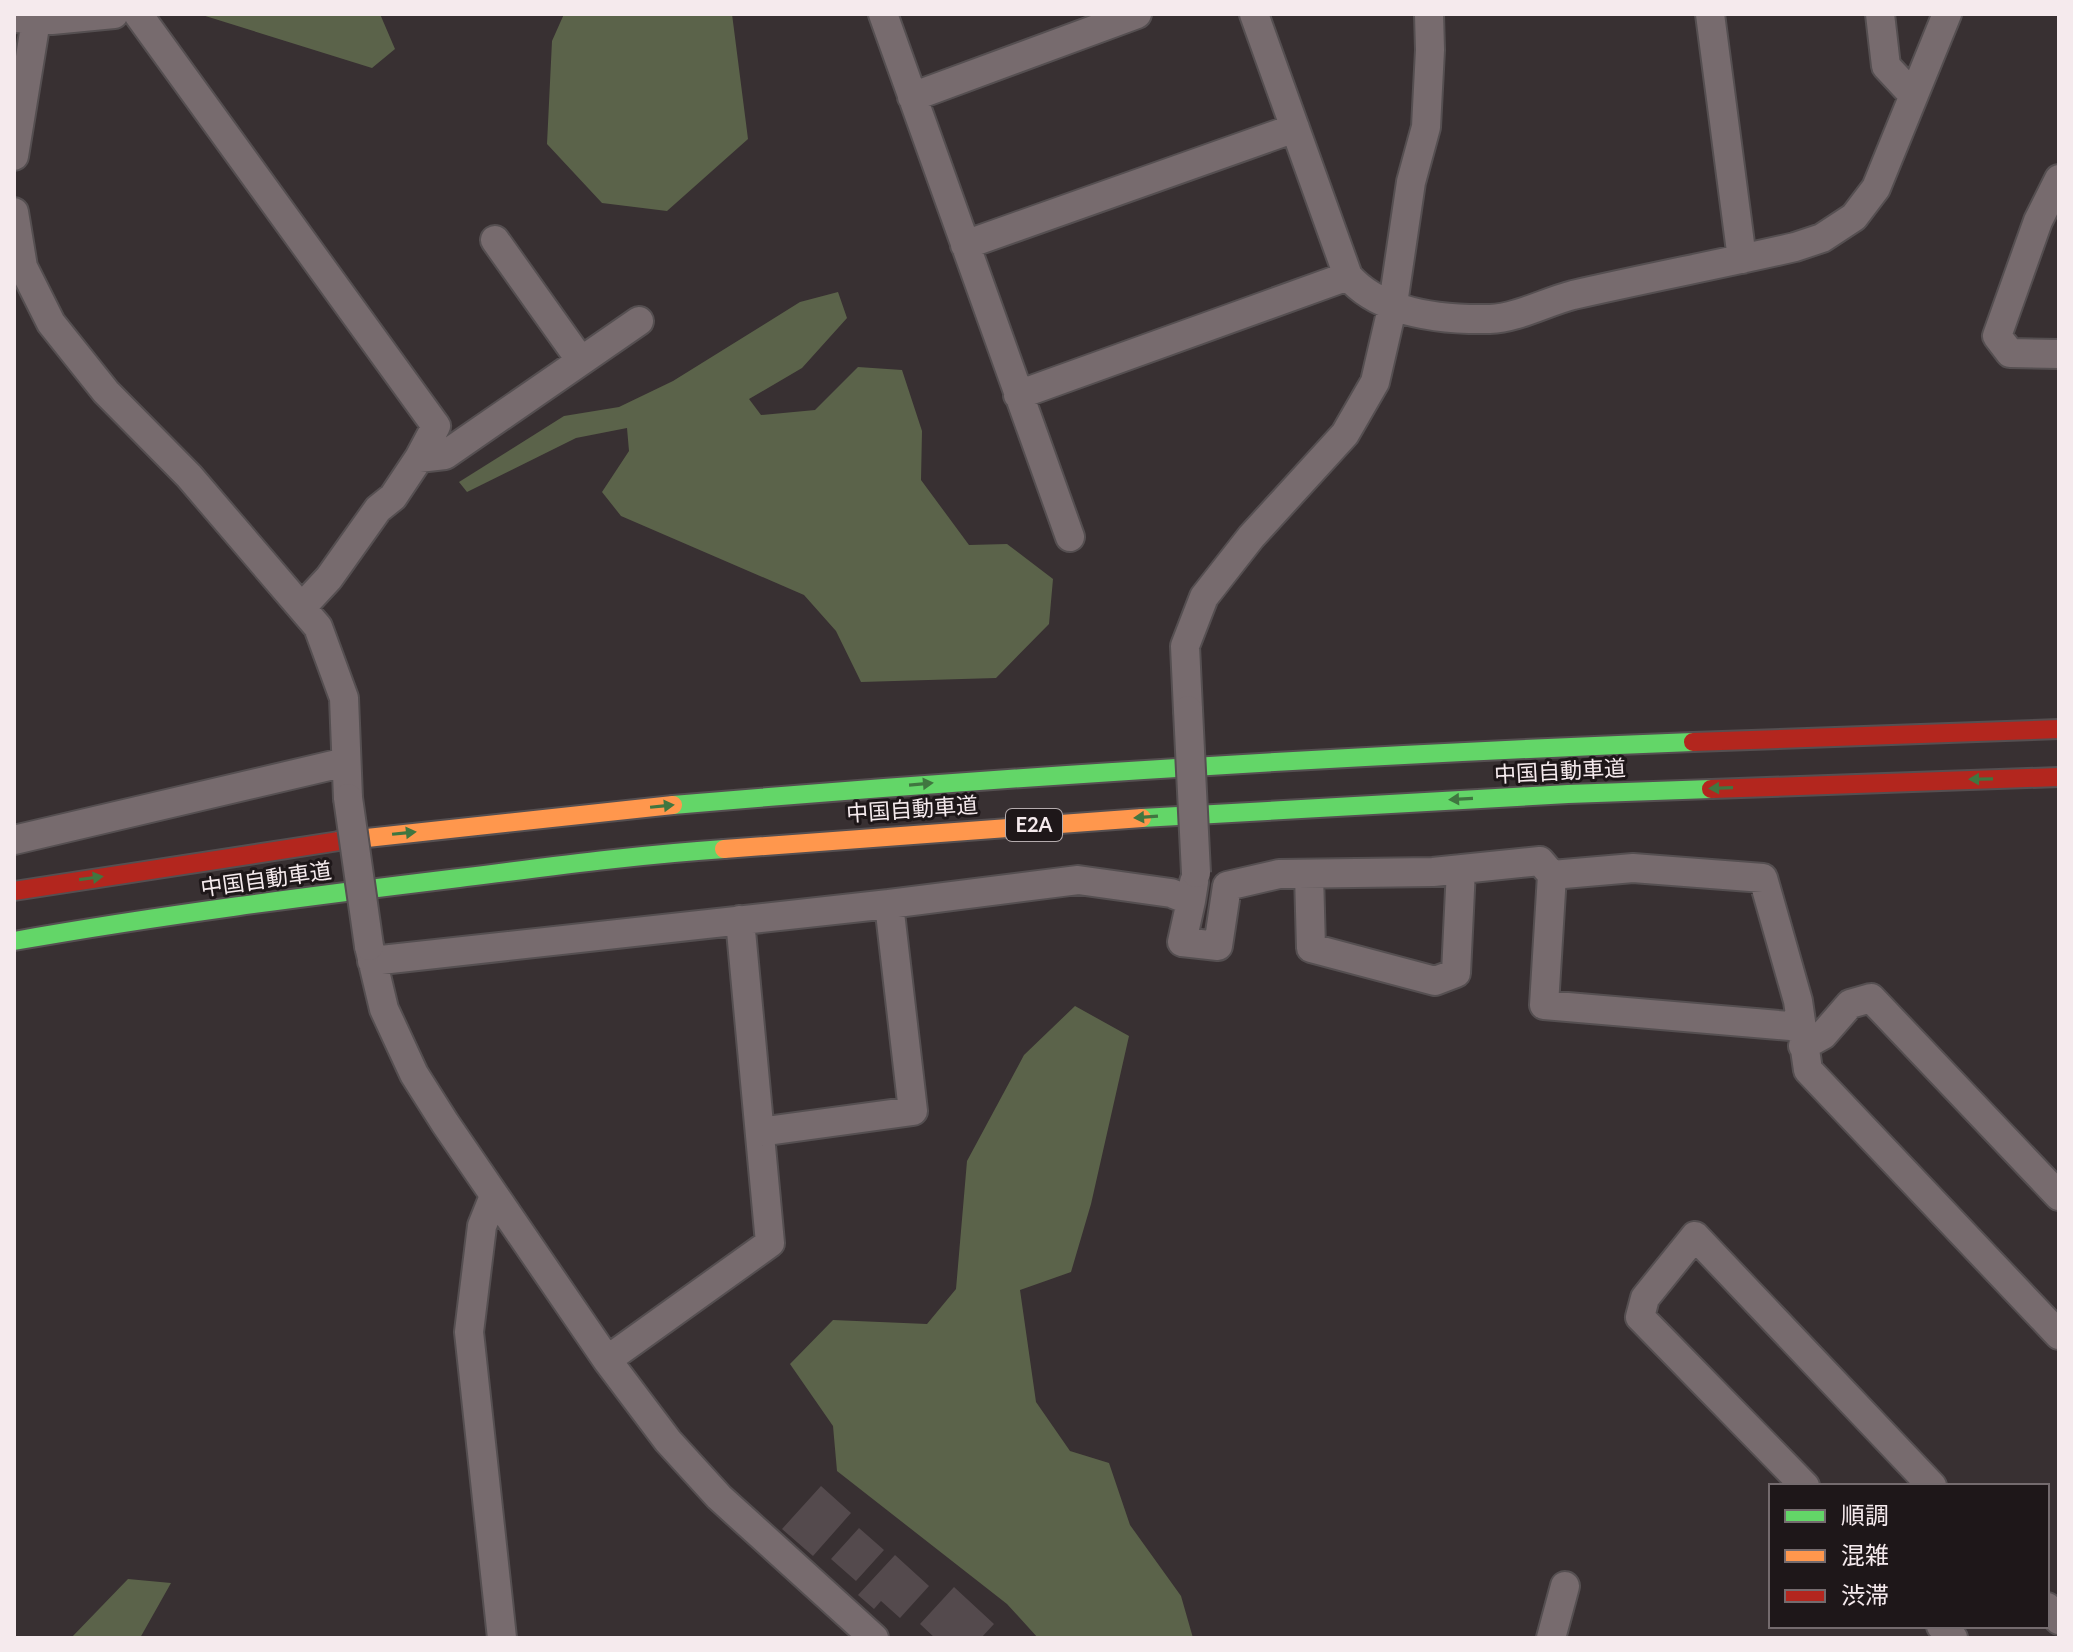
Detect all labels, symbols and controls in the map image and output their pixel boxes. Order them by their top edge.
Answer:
street label: 中国自動車道 [1493,754,1627,787]
one-way arrow [1968,773,1993,785]
one-way arrow [909,777,934,790]
one-way arrow [1708,782,1733,795]
street label: 中国自動車道 [845,790,979,827]
one-way arrow [1448,793,1473,806]
one-way arrow [650,799,675,812]
road number: E2A [1006,809,1062,841]
one-way arrow [1133,811,1158,824]
one-way arrow [392,827,417,840]
street label: 中国自動車道 [199,856,333,901]
one-way arrow [79,871,104,884]
legend [1769,1484,2049,1628]
text: 順調 [1841,1500,1889,1529]
text: 混雑 [1841,1540,1889,1569]
text: 渋滞 [1841,1580,1889,1609]

